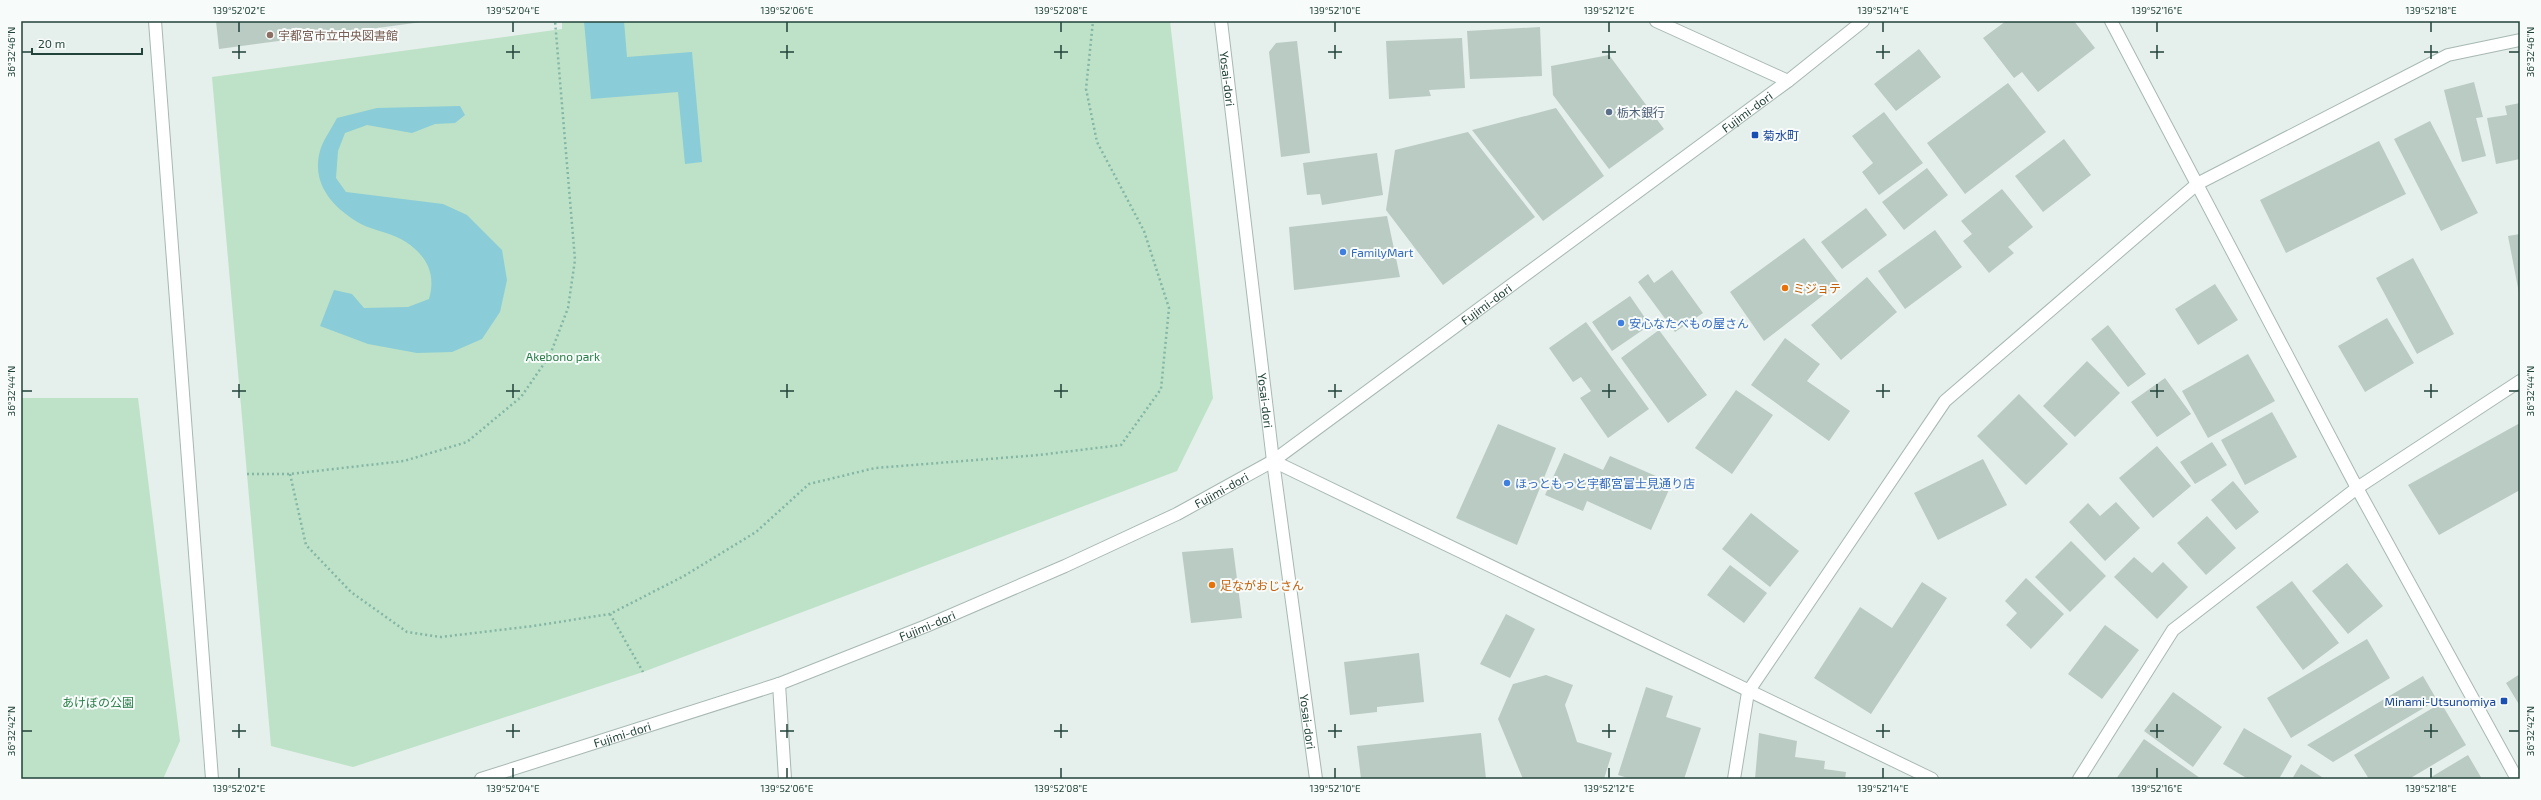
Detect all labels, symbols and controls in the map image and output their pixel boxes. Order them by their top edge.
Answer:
text: 139°52'02"E [213,4,266,16]
text: 139°52'04"E [486,4,540,16]
text: 139°52'06"E [761,4,814,16]
text: 139°52'08"E [1034,4,1088,16]
text: 139°52'10"E [1309,4,1361,16]
text: 139°52'12"E [1584,4,1635,16]
text: 139°52'14"E [1857,4,1909,16]
text: 139°52'16"E [2132,4,2183,16]
text: 139°52'18"E [2405,4,2457,16]
text: 36°32'46"N [5,27,17,77]
text: 36°32'46"N [2524,27,2536,77]
place label: 宇都宮市立中央図書館 [278,28,398,42]
scale bar [32,30,142,56]
marker: 宇都宮市立中央図書館 [265,30,275,40]
text: 20 m [38,36,65,50]
street label: Yosai-dori [1218,50,1238,107]
street label: Fujimi-dori [1719,88,1775,135]
place label: 栃木銀行 [1617,105,1665,119]
marker: 栃木銀行 [1604,107,1614,117]
place label: 菊水町 [1763,128,1799,142]
marker: 菊水町 [1750,130,1760,140]
place label: FamilyMart [1351,245,1414,259]
marker: FamilyMart [1338,247,1348,257]
street label: Fujimi-dori [1458,281,1514,327]
place label: ミジョテ [1793,281,1841,295]
marker: ミジョテ [1780,283,1790,293]
place label: 安心なたべもの屋さん [1629,316,1749,330]
marker: 安心なたべもの屋さん [1616,318,1626,328]
park label: Akebono park [526,349,600,363]
text: 36°32'44"N [5,366,17,416]
text: 36°32'44"N [2524,366,2536,416]
street label: Yosai-dori [1256,372,1276,429]
street label: Fujimi-dori [1192,469,1251,510]
place label: ほっともっと宇都宮富士見通り店 [1515,476,1695,490]
marker: ほっともっと宇都宮富士見通り店 [1502,478,1512,488]
place label: 足ながおじさん [1220,578,1304,592]
marker: 足ながおじさん [1207,580,1217,590]
street label: Fujimi-dori [897,607,957,643]
street label: Yosai-dori [1298,693,1319,750]
place label: Minami-Utsunomiya [2384,694,2496,708]
park label: あけぼの公園 [62,695,134,709]
marker: Minami-Utsunomiya [2499,696,2509,706]
text: 36°32'42"N [5,706,17,756]
text: 36°32'42"N [2524,706,2536,756]
street label: Fujimi-dori [592,718,653,750]
text: 139°52'02"E [213,782,266,794]
text: 139°52'04"E [486,782,540,794]
text: 139°52'06"E [761,782,814,794]
text: 139°52'08"E [1034,782,1088,794]
text: 139°52'10"E [1309,782,1361,794]
text: 139°52'12"E [1584,782,1635,794]
text: 139°52'14"E [1857,782,1909,794]
text: 139°52'16"E [2132,782,2183,794]
text: 139°52'18"E [2405,782,2457,794]

